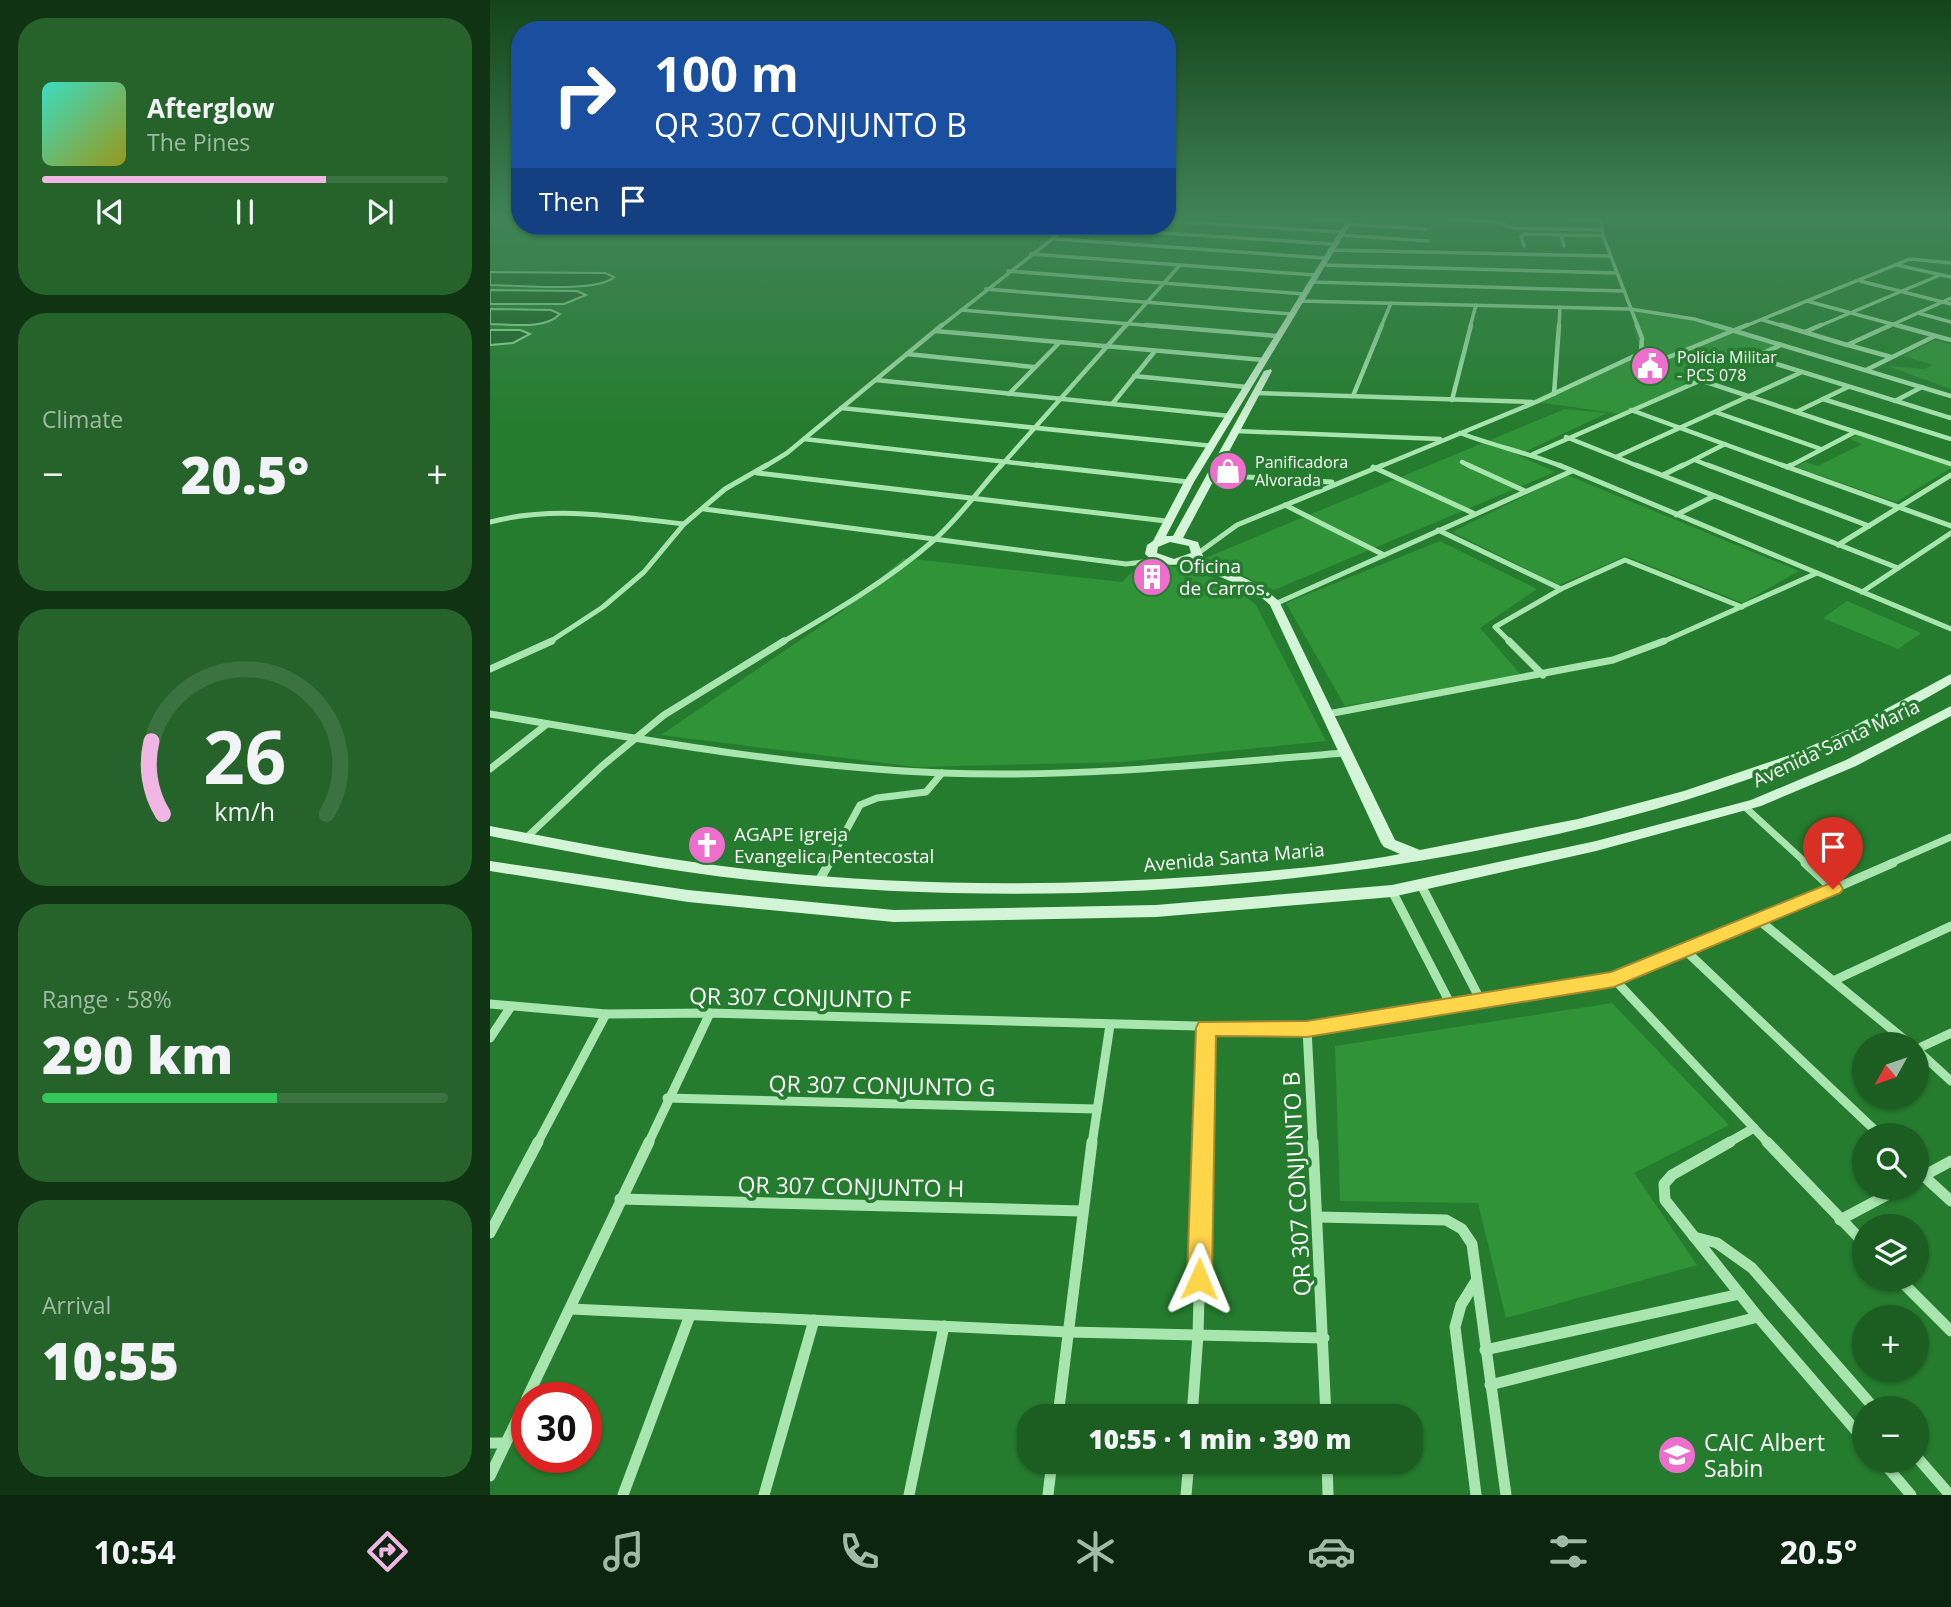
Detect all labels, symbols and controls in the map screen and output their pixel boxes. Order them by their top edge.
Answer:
text: 100 m [654,40,799,106]
icon: right [539,49,630,140]
text: Afterglow [147,90,274,126]
text: QR 307 CONJUNTO B [654,103,967,146]
text: The Pines [147,126,250,158]
icon: arrive [614,182,652,220]
text: Then [539,183,600,219]
icon: previous [91,193,129,231]
icon: pause [226,193,264,231]
icon: next [361,193,399,231]
public building icon: Polícia Militar - PCS 078 [1629,345,1671,387]
place label: Polícia Militar - PCS 078 [1677,346,1777,386]
text: Climate [42,403,123,435]
text: 20.5° [181,438,309,509]
text: − [42,447,64,499]
text: + [426,447,448,499]
shop icon: Panificadora Alvorada [1207,450,1249,492]
place label: Panificadora Alvorada [1255,451,1348,491]
place label: Oficina de Carros. [1179,553,1270,601]
building icon: Oficina de Carros. [1131,556,1173,598]
street label: Avenida Santa Maria [1748,693,1924,793]
text: 26 [203,706,287,805]
text: km/h [215,793,275,827]
pin [1803,817,1863,889]
place label: AGAPE Igreja Evangelica Pentecostal [734,821,934,869]
church icon: AGAPE Igreja Evangelica Pentecostal [686,824,728,866]
icon: arrive [1814,828,1852,866]
street label: Avenida Santa Maria [1143,836,1325,878]
street label: QR 307 CONJUNTO F [689,979,911,1015]
text: Range · 58% [42,983,172,1015]
text: 290 km [42,1018,233,1089]
north arrow [1852,1032,1928,1110]
map controls [1852,1032,1929,1473]
street label: QR 307 CONJUNTO G [768,1067,996,1103]
street label: QR 307 CONJUNTO B [1274,1071,1318,1297]
button: search [1852,1123,1929,1200]
street label: QR 307 CONJUNTO H [737,1168,965,1204]
button: layers [1852,1214,1929,1291]
position arrow [1162,1242,1236,1316]
text: Arrival [42,1289,111,1321]
button: + [1852,1305,1929,1382]
text: 10:55 [42,1324,179,1395]
speed limit sign: 30 [511,1382,602,1473]
button: − [1852,1396,1929,1473]
text: 10:55 · 1 min · 390 m [1089,1421,1351,1457]
place label: CAIC Albert Sabin [1704,1426,1825,1484]
school or university icon: CAIC Albert Sabin [1656,1434,1698,1476]
icon: directions [363,1527,412,1576]
icon: music [599,1527,648,1576]
icon: phone [835,1527,884,1576]
icon: climate [1071,1527,1120,1576]
icon: car [1307,1527,1356,1576]
icon: filters [1544,1527,1593,1576]
text: 10:54 [94,1530,176,1573]
text: 20.5° [1780,1530,1857,1573]

